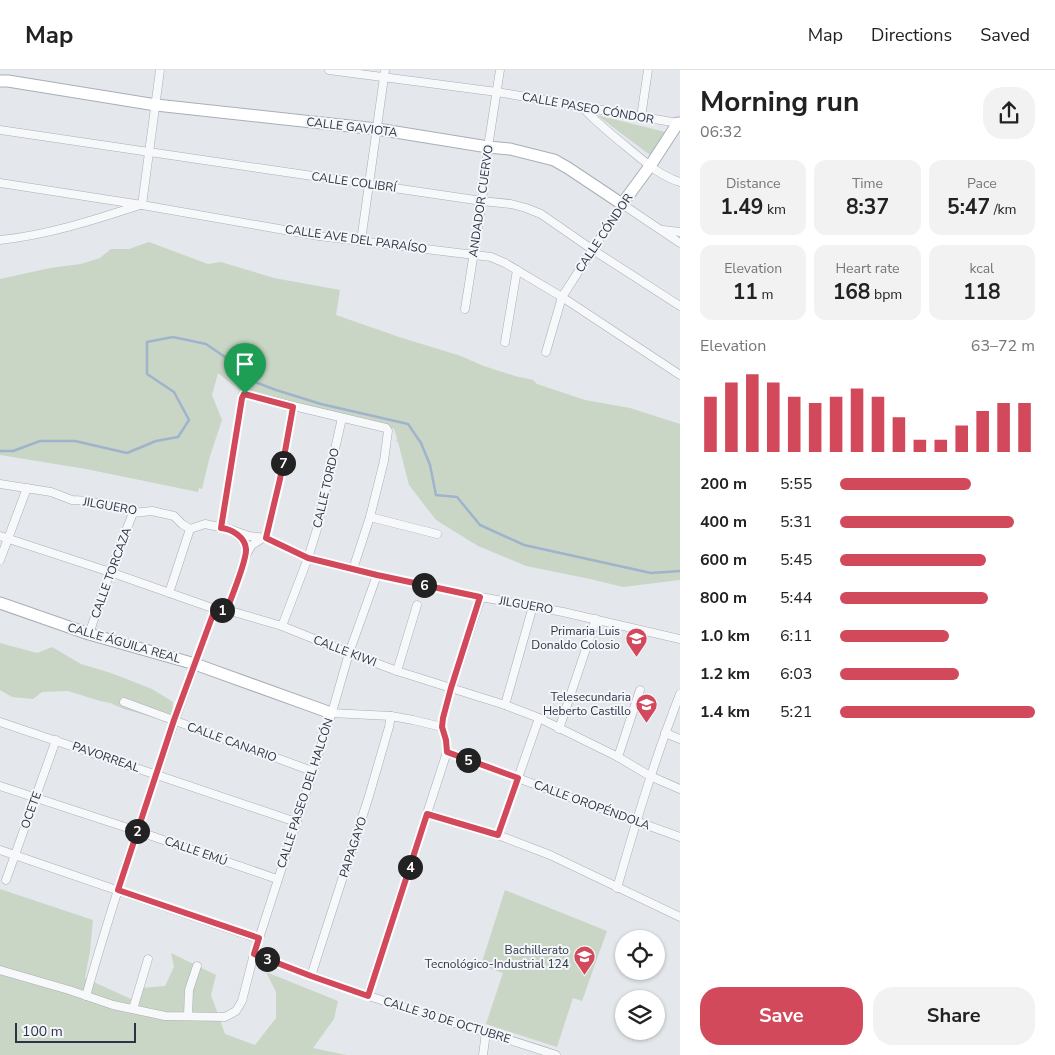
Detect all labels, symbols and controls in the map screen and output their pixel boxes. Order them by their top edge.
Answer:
text: Map [25,19,73,51]
text: Map [808,23,843,47]
text: Directions [871,23,952,47]
text: Saved [980,23,1030,47]
text: Morning run [700,83,859,121]
button: share [983,87,1035,139]
street label: CALLE PASEO CÓNDOR [521,89,655,127]
street label: CALLE GAVIOTA [306,113,399,141]
text: 06:32 [700,121,742,143]
street label: ANDADOR CUERVO [465,144,497,258]
street label: CALLE COLIBRÍ [311,168,398,196]
text: Distance [726,174,780,193]
text: Time [852,174,883,193]
text: Pace [967,174,997,193]
street label: CALLE CÓNDOR [572,190,636,276]
text: 1.49 [720,193,763,221]
text: 8:37 [846,193,889,221]
text: 5:47 [947,193,990,221]
text: km [763,200,786,219]
text: /km [990,200,1017,219]
street label: CALLE AVE DEL PARAÍSO [284,221,428,257]
text: Elevation [724,259,782,278]
text: Heart rate [835,259,900,278]
text: kcal [969,259,994,278]
text: 11 [733,278,758,306]
text: 168 [833,278,870,306]
text: 118 [963,278,1001,306]
text: m [758,285,774,304]
text: bpm [870,285,902,304]
text: Elevation [700,335,766,357]
text: 63–72 m [971,335,1035,357]
pin [224,343,266,394]
icon: arrive [231,350,259,378]
street label: CALLE TORDO [309,446,343,530]
pin: 7 [270,450,296,476]
text: 7 [279,454,288,473]
text: 200 m [700,473,747,495]
text: 5:55 [780,473,812,495]
street label: JILGUERO [81,493,138,519]
text: 400 m [700,511,747,533]
text: 5:31 [780,511,812,533]
street label: CALLE TORCAZA [87,525,135,621]
text: 600 m [700,549,747,571]
text: 5:45 [780,549,812,571]
pin: 6 [412,572,436,598]
text: 6 [420,576,429,595]
text: 800 m [700,587,747,609]
text: 5:44 [780,587,812,609]
street label: JILGUERO [497,592,554,618]
pin: 1 [210,598,234,622]
text: 1 [218,601,227,620]
street label: CALLE ÁGUILA REAL [66,619,183,667]
place label: Primaria Luis Donaldo Colosio [531,623,620,653]
text: 1.0 km [700,625,750,647]
text: 6:11 [780,625,812,647]
school or university icon: Primaria Luis Donaldo Colosio [624,626,648,657]
street label: CALLE KIWI [311,632,379,670]
text: 1.2 km [700,663,750,685]
text: 6:03 [780,663,812,685]
place label: Telesecundaria Heberto Castillo [543,689,631,719]
school or university icon: Telesecundaria Heberto Castillo [635,692,659,723]
text: 1.4 km [700,701,750,723]
text: 5:21 [780,701,812,723]
street label: CALLE PASEO DEL HALCÓN [273,716,337,870]
street label: CALLE CANARIO [185,718,279,766]
street label: PAVORREAL [70,738,142,776]
pin: 5 [456,748,480,772]
text: 5 [464,751,473,770]
street label: CALLE OROPÉNDOLA [532,776,653,834]
street label: OCETE [17,789,45,831]
street label: PAPAGAYO [336,814,370,880]
pin: 2 [124,818,150,844]
text: 2 [133,822,142,841]
street label: CALLE EMÚ [162,833,230,869]
pin: 4 [398,854,422,880]
text: 4 [406,858,415,877]
map controls [615,930,665,1040]
button: locate [615,930,665,980]
place label: Bachillerato Tecnológico-Industrial 124 [425,942,569,972]
school or university icon: Bachillerato Tecnológico-Industrial 124 [573,945,597,976]
pin: 3 [254,946,280,972]
text: 3 [263,950,272,969]
button: Save [700,987,863,1045]
button: Share [873,987,1035,1045]
button: layers [615,990,665,1040]
street label: CALLE 30 DE OCTUBRE [381,993,513,1047]
scale bar [15,1020,136,1043]
text: 100 m [22,1022,63,1041]

